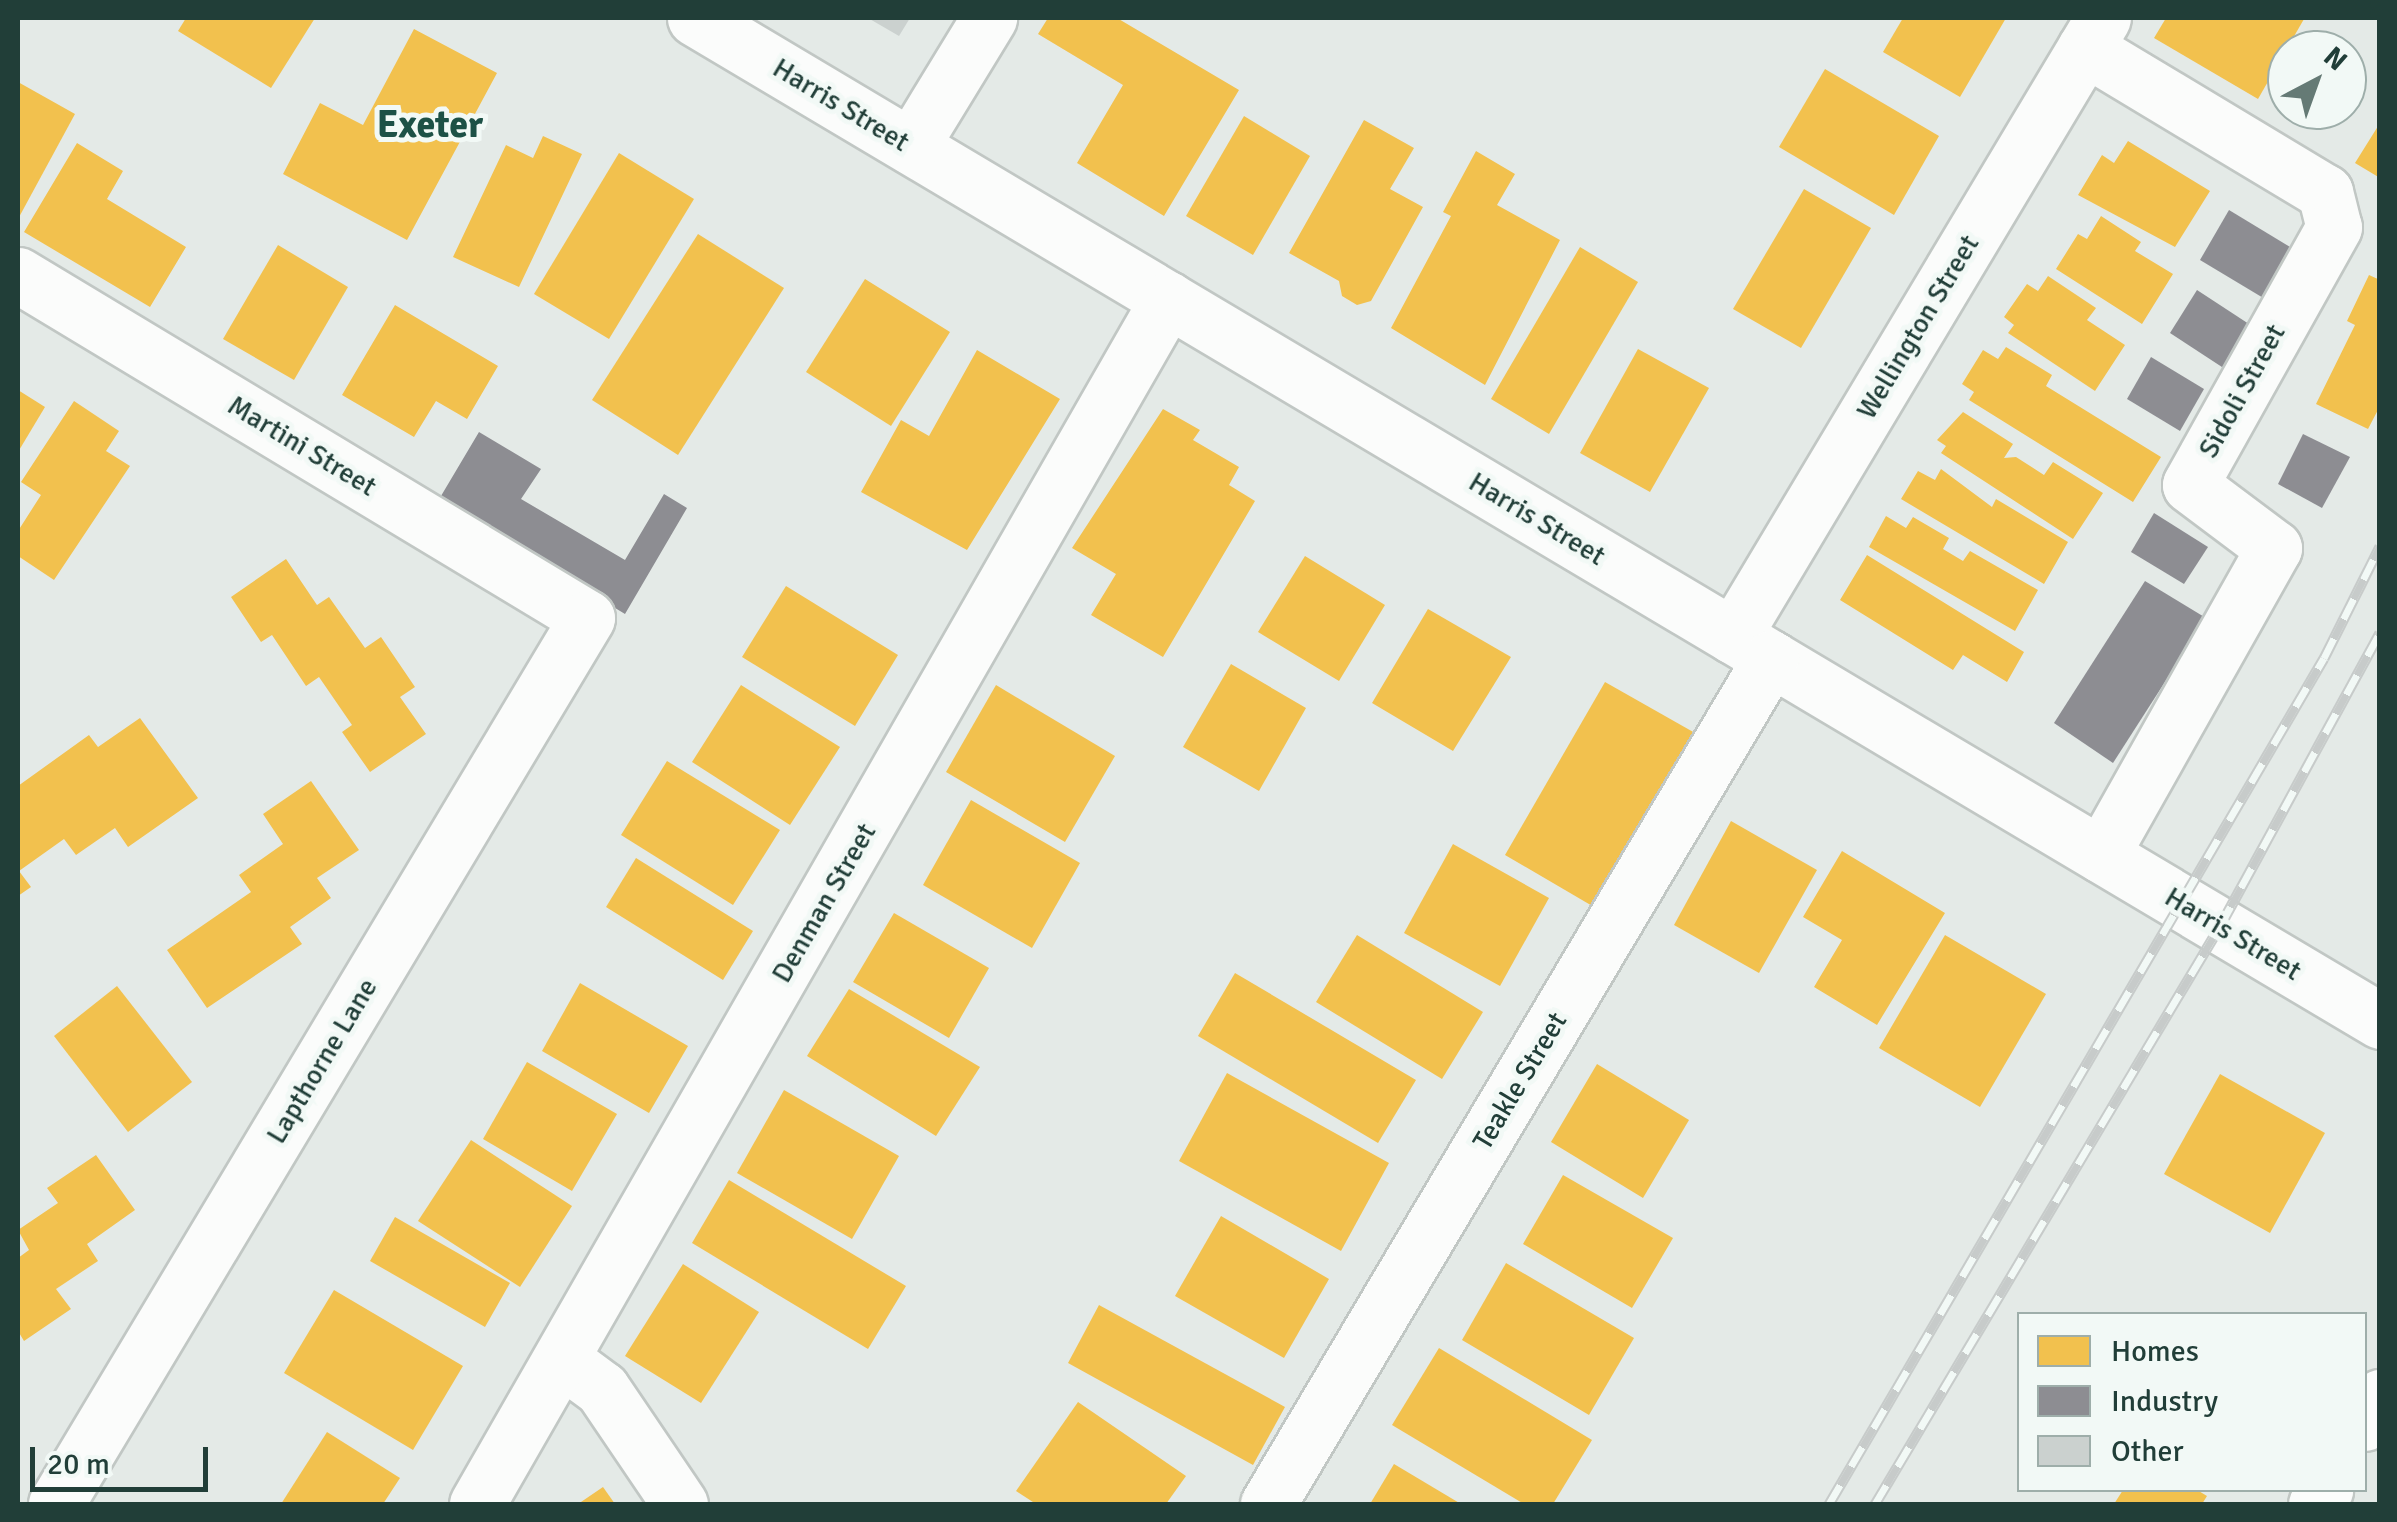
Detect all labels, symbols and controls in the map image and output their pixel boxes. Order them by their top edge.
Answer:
north arrow [2267,30,2367,130]
text: N [2317,40,2354,78]
street label: Harris Street [767,51,915,159]
district label: Exeter [377,102,483,148]
street label: Wellington Street [1850,229,1986,425]
street label: Sidoli Street [2192,318,2292,464]
street label: Martini Street [222,389,382,503]
street label: Harris Street [1463,465,1611,573]
street label: Denman Street [765,817,883,989]
street label: Harris Street [2159,880,2307,988]
street label: Lapthorne Lane [260,972,384,1150]
street label: Teakle Street [1466,1006,1574,1156]
legend [2017,1312,2367,1492]
text: Homes [2111,1333,2199,1370]
text: Industry [2111,1383,2218,1420]
scale bar [35,1427,212,1489]
text: Other [2111,1433,2184,1470]
text: 20 m [47,1446,110,1483]

